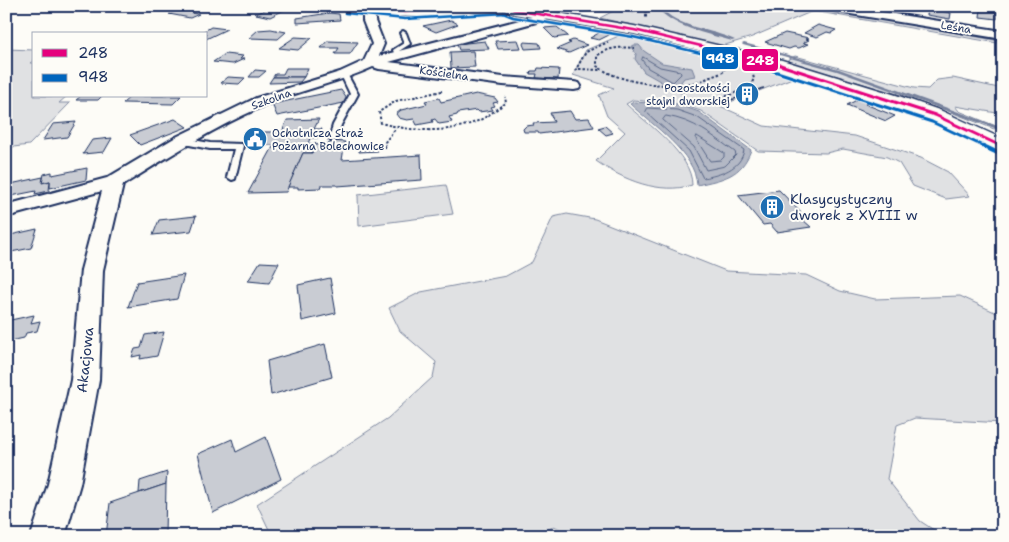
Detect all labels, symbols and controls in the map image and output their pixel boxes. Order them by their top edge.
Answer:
street label: Leśna [940,18,972,37]
legend [32,32,208,98]
text: 248 [78,43,108,63]
line badge: 948 [701,46,739,70]
line badge: 248 [741,48,779,72]
text: 948 [705,49,735,67]
text: 248 [746,51,775,69]
street label: Kościelna [418,63,470,84]
text: 948 [78,67,109,87]
place label: Pozostałości stajni dworskiej [646,81,730,109]
building icon: Pozostałości stajni dworskiej [734,81,760,107]
street label: Szkolna [249,85,293,114]
public building icon: Ochotnicza Straż Pożarna Bolechowice [242,126,268,152]
place label: Ochotnicza Straż Pożarna Bolechowice [272,126,385,154]
place label: Klasycystyczny dworek z XVIII w [790,190,918,224]
building icon: Klasycystyczny dworek z XVIII w [759,194,785,220]
street label: Akacjowa [73,326,97,394]

